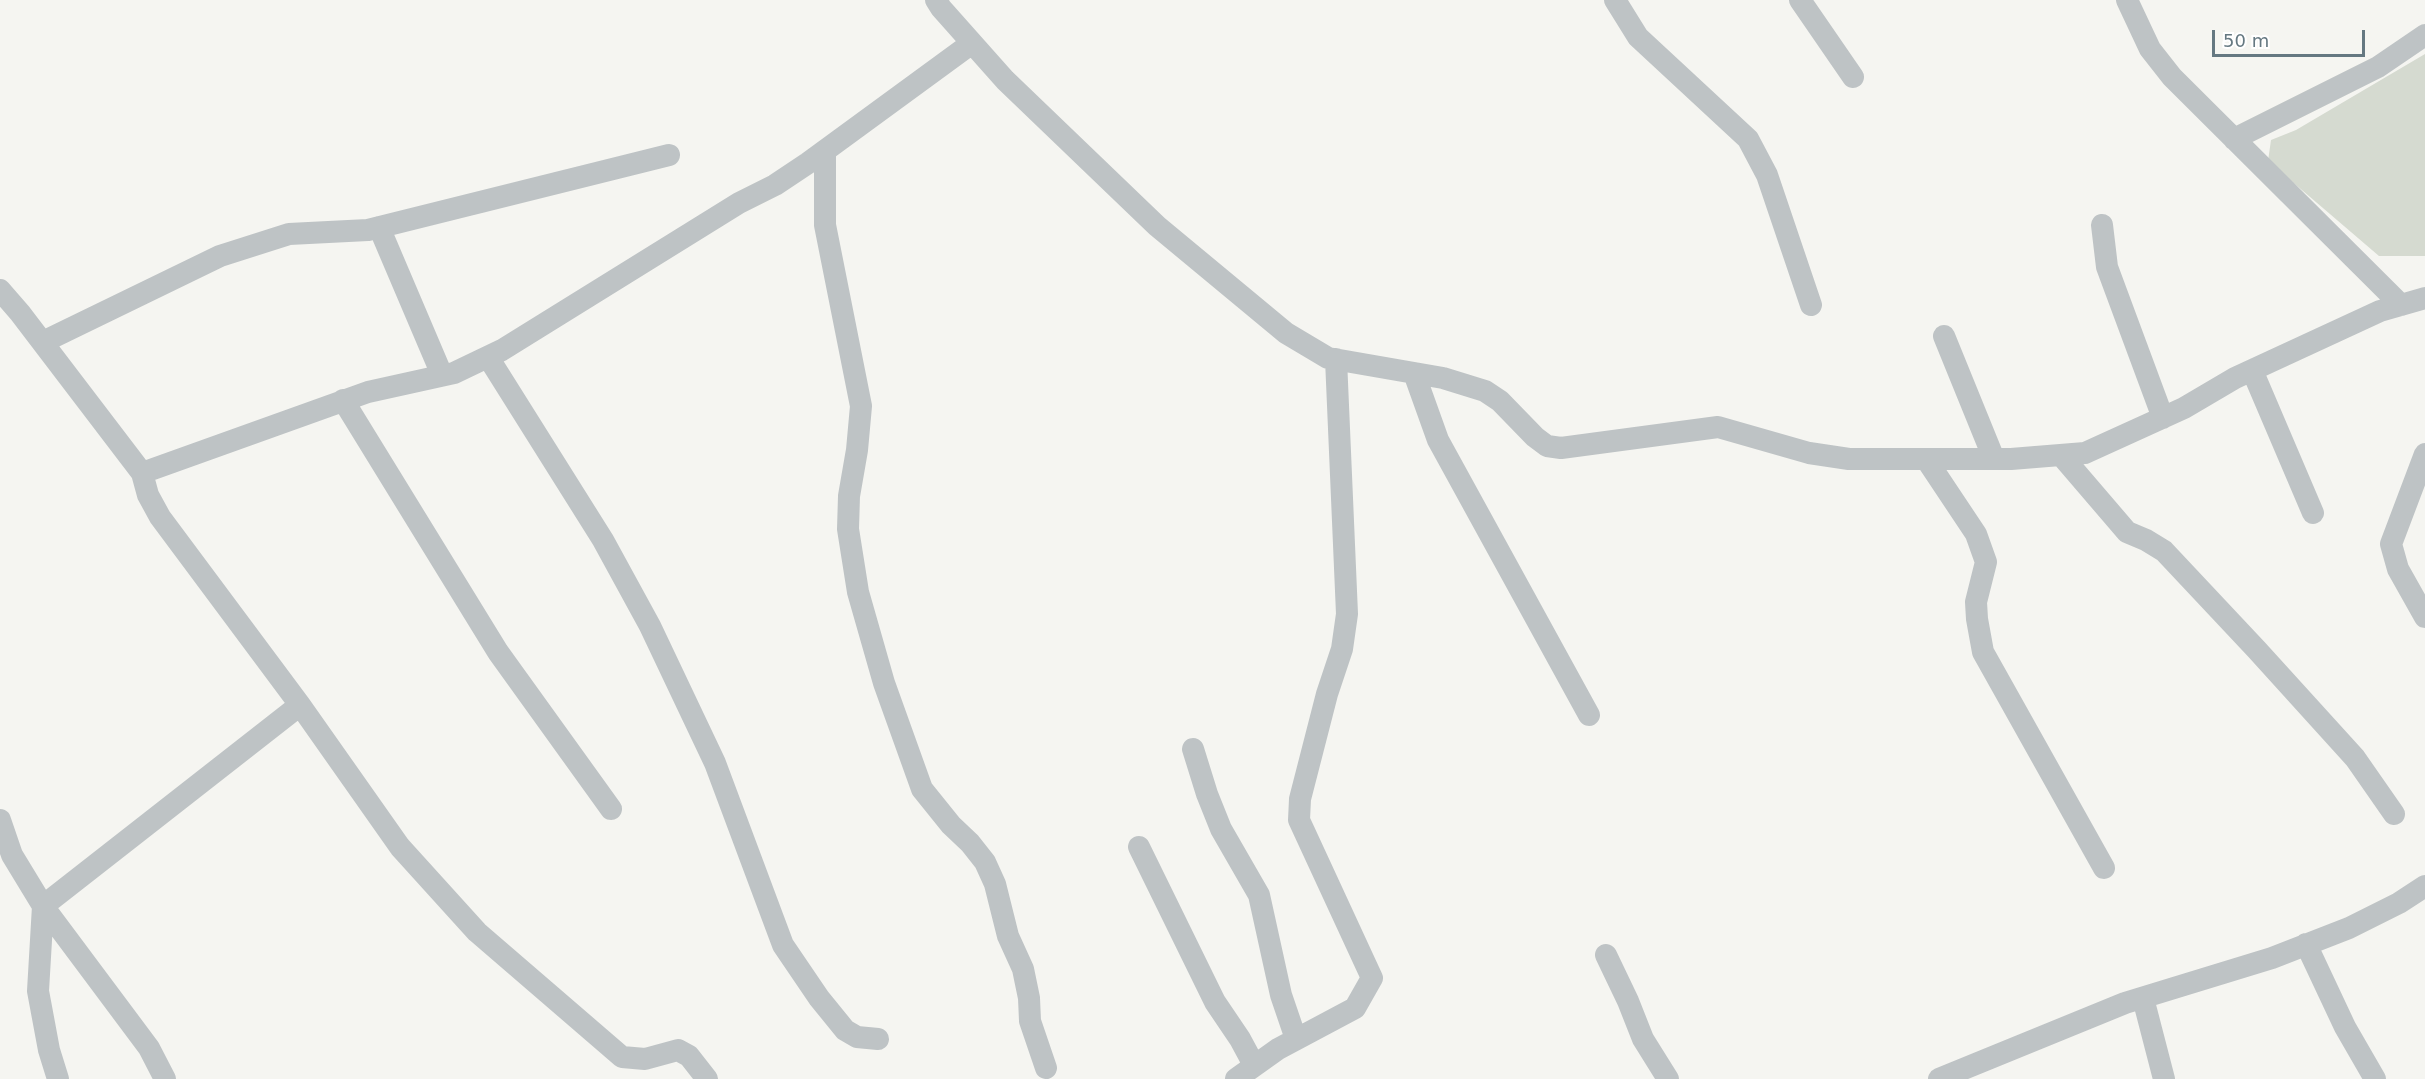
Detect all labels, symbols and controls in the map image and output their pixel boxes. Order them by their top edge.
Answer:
scale bar [2215,18,2368,56]
text: 50 m [2223,30,2269,51]

